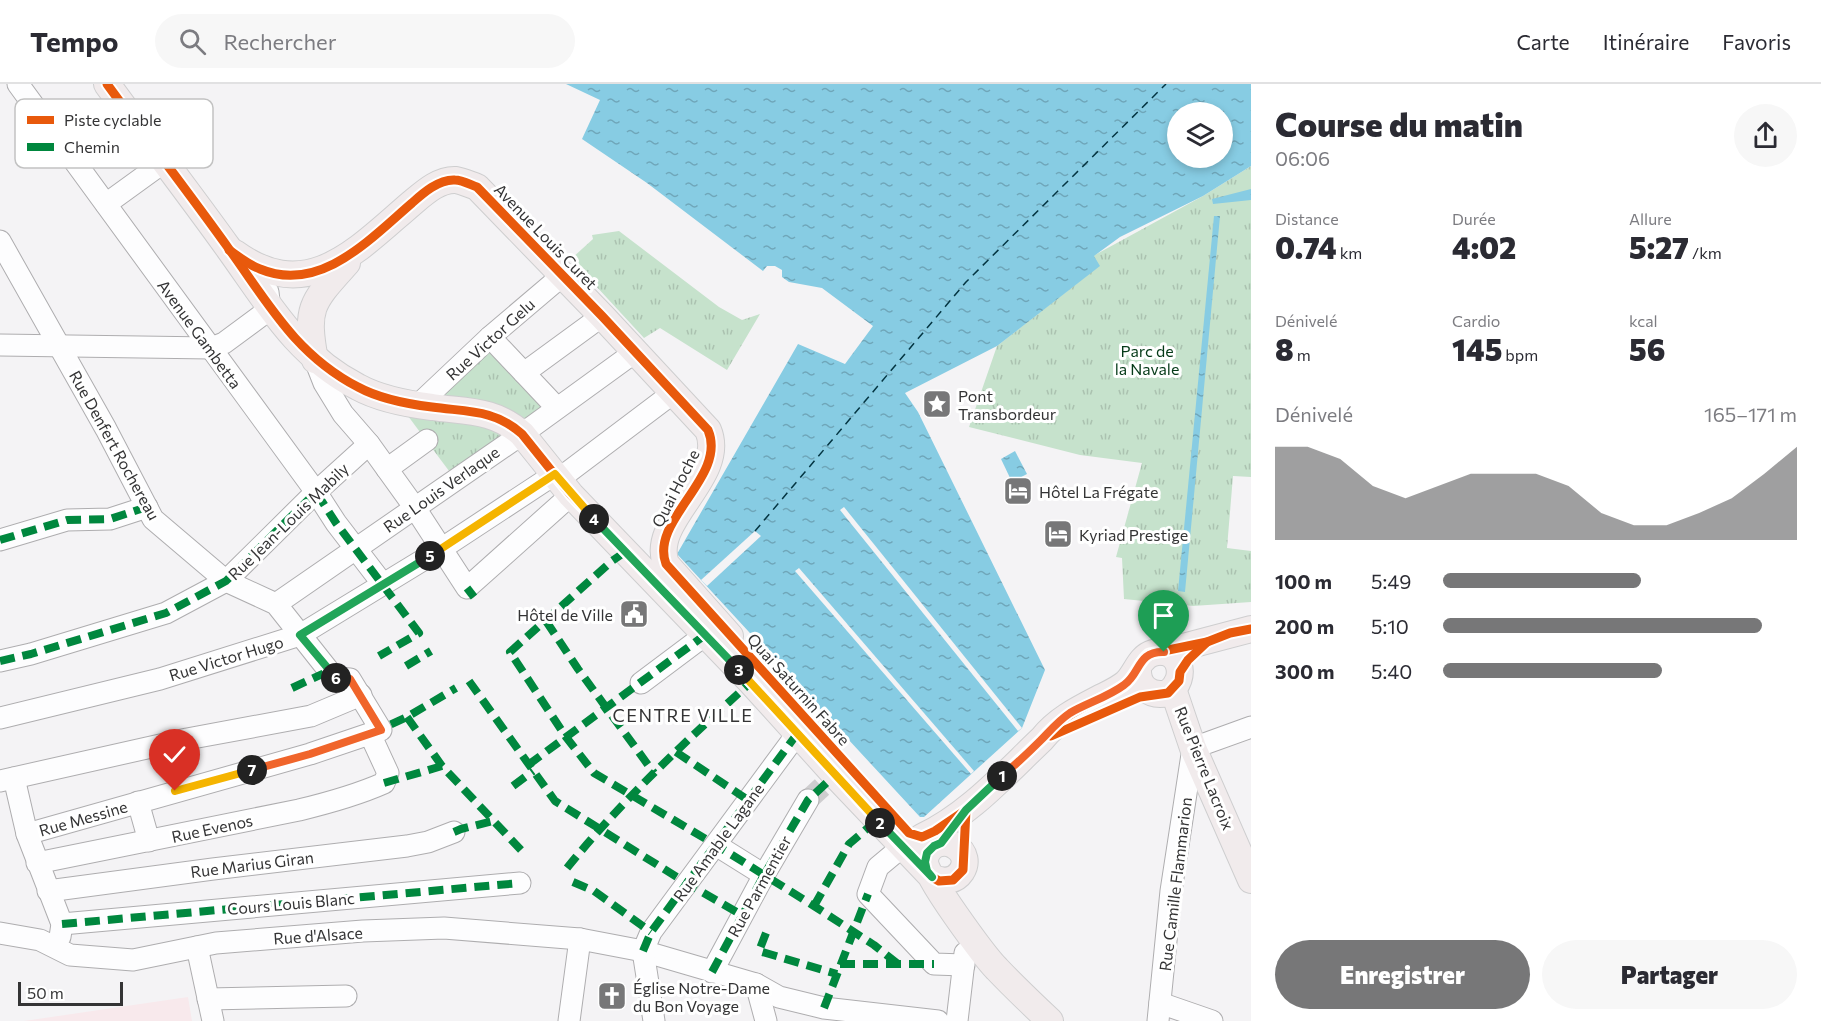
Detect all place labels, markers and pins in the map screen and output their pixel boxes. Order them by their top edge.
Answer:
place label: Pont Transbordeur [958,386,1057,423]
place icon: Pont Transbordeur [921,388,953,420]
hotel icon: Hôtel La Frégate [1002,475,1034,507]
place label: Hôtel La Frégate [1039,482,1158,501]
pin: 4 [579,504,609,534]
hotel icon: Kyriad Prestige [1042,518,1074,550]
place label: Kyriad Prestige [1079,525,1188,544]
pin: 5 [415,541,445,571]
pin [1138,590,1189,652]
public building icon: Hôtel de Ville [618,598,650,630]
place label: Hôtel de Ville [517,605,613,624]
pin: 3 [724,655,754,685]
pin: 6 [321,663,351,693]
pin [149,729,200,791]
pin: 7 [237,755,267,785]
pin: 1 [987,761,1017,791]
pin: 2 [865,808,895,838]
place label: Église Notre-Dame du Bon Voyage [633,978,770,1015]
church icon: Église Notre-Dame du Bon Voyage [596,980,628,1012]

